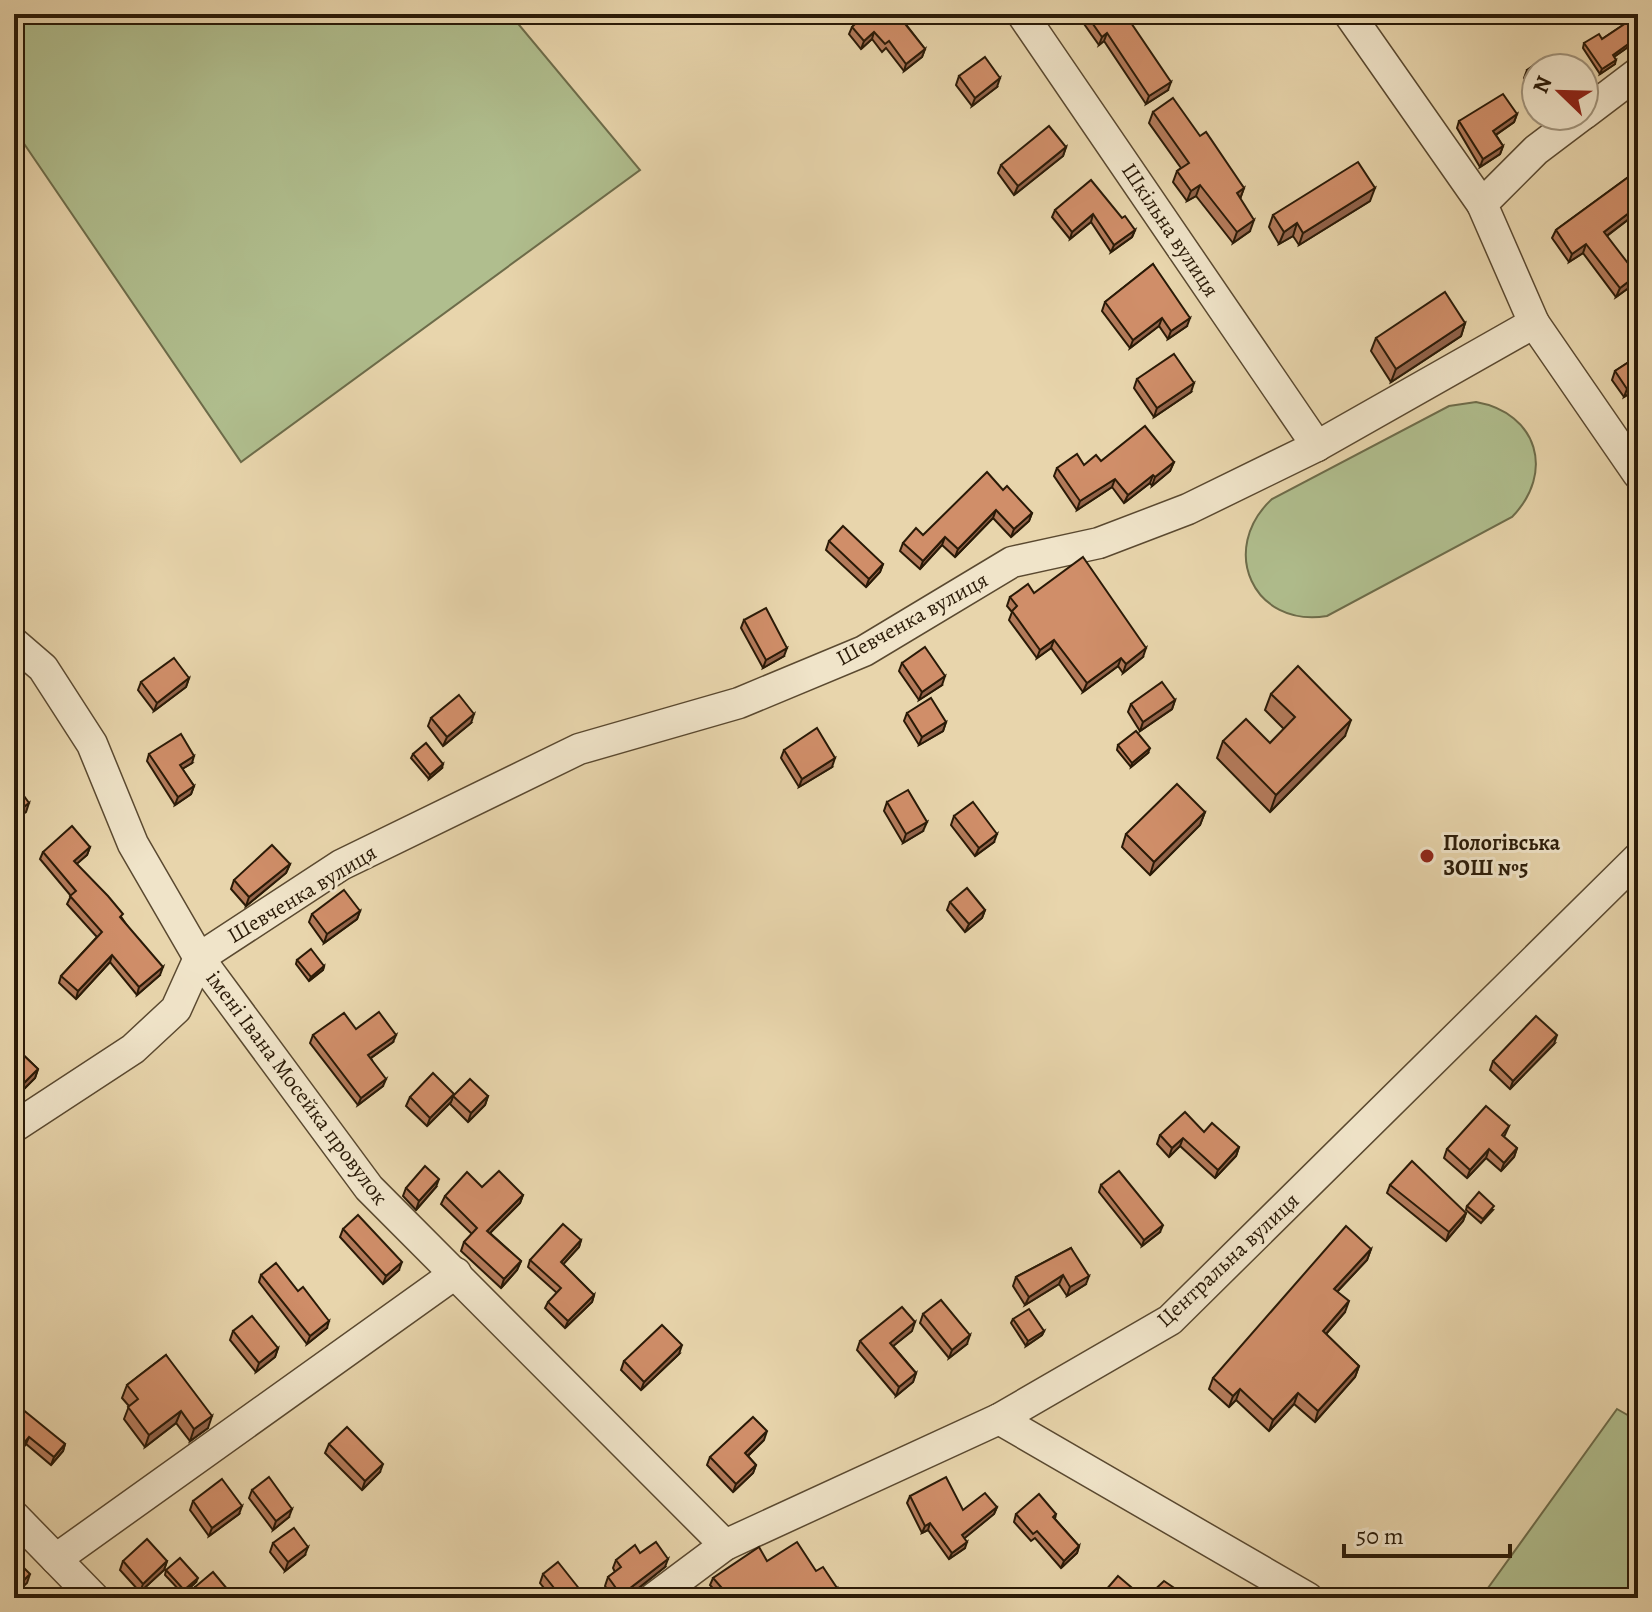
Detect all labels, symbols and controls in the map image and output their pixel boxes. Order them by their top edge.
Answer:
north arrow [1520,52,1600,132]
text: N [1526,71,1559,98]
street label: Шкільна вулиця [1114,157,1226,303]
street label: Шевченка вулиця [831,565,993,673]
place label: Пологівська ЗОШ №5 [1443,828,1561,883]
street label: Шевченка вулиця [222,838,382,950]
marker: Пологівська ЗОШ №5 [1418,847,1436,865]
street label: імені Івана Мосейка провулок [199,965,395,1211]
street label: Центральна вулиця [1150,1186,1306,1334]
scale bar [1344,1508,1510,1558]
text: 50 m [1356,1520,1404,1552]

